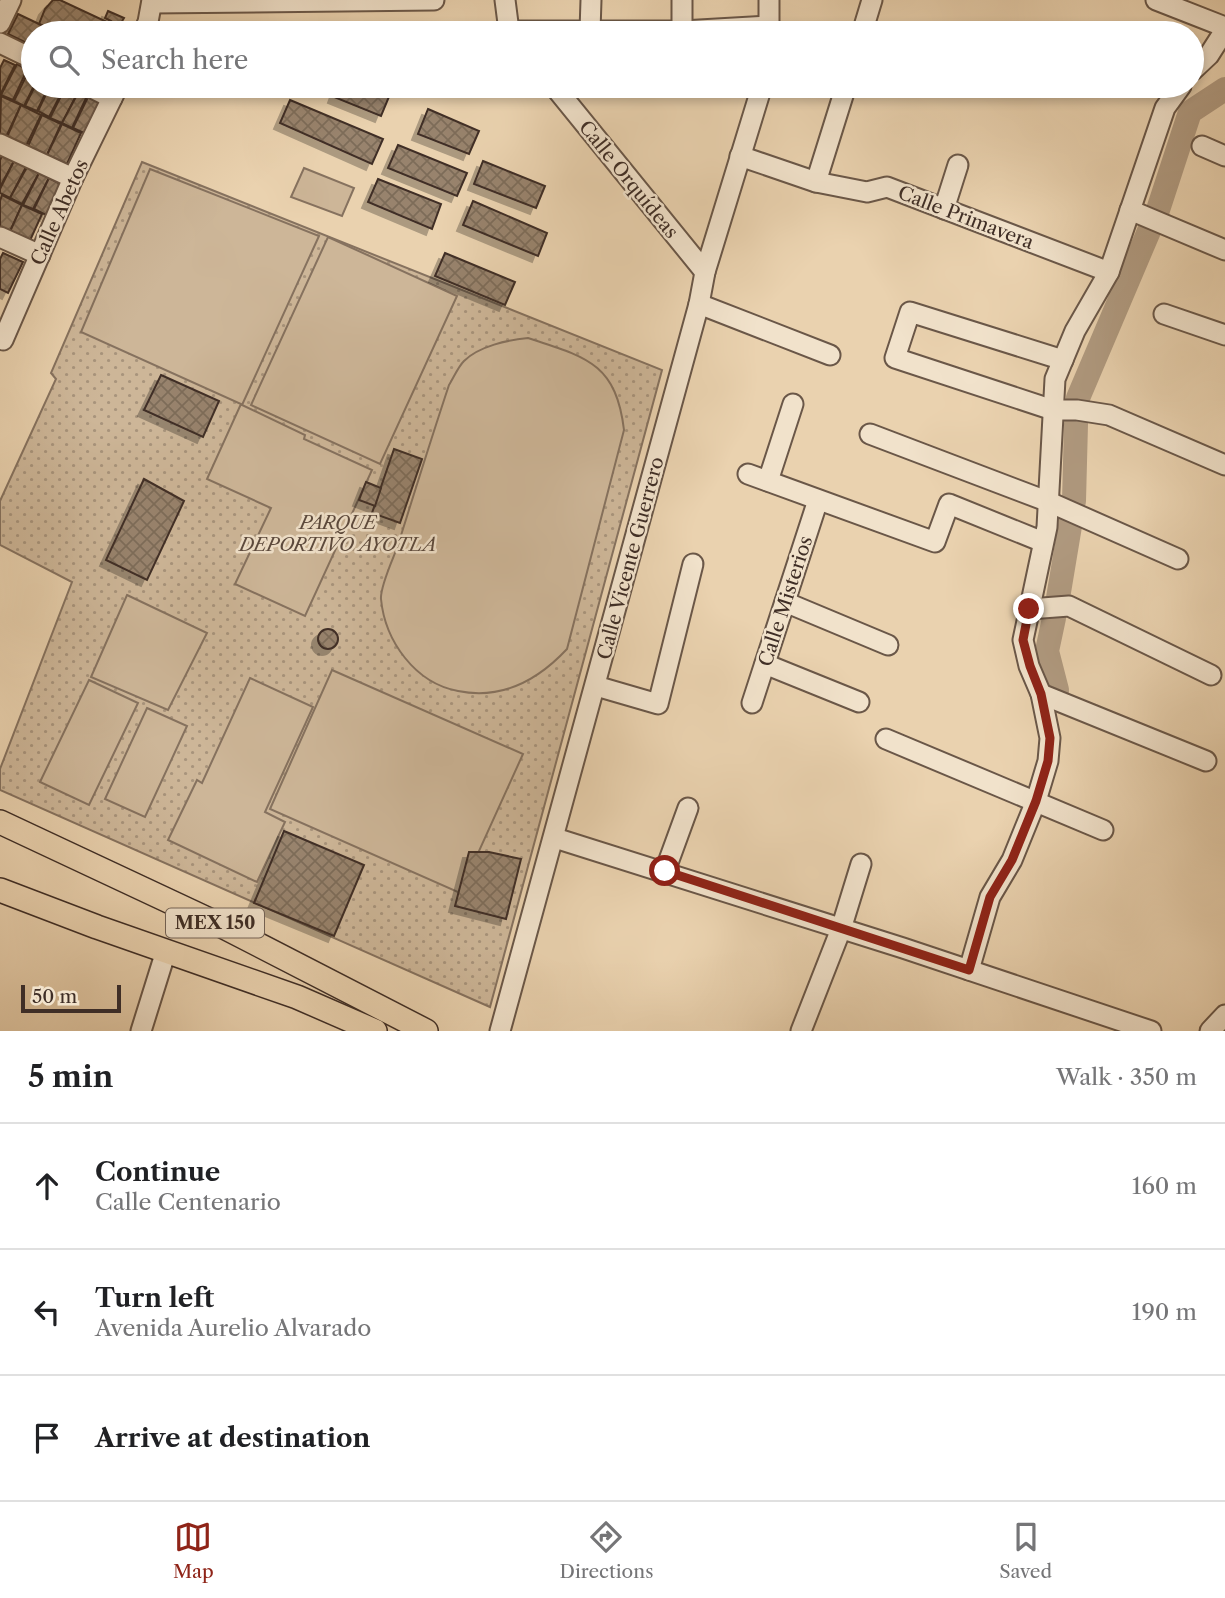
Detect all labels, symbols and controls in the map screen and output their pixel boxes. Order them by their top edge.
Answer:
search box [21,21,1204,98]
icon: search [45,41,83,79]
text: Search here [101,44,248,76]
street label: Calle Orquídeas [574,116,683,243]
street label: Calle Abetos [26,156,93,269]
street label: Calle Primavera [895,181,1037,254]
street label: Calle Vicente Guerrero [592,454,669,662]
park label: PARQUE DEPORTIVO AYOTLA [237,511,437,556]
street label: Calle Misterios [754,533,817,669]
route end [1013,593,1044,624]
route start [649,855,680,886]
road number: MEX 150 [166,908,264,938]
scale bar [21,982,121,1014]
text: 50 m [32,985,77,1008]
text: 5 min [28,1058,113,1095]
text: Walk · 350 m [1056,1063,1197,1091]
text: Continue [95,1156,220,1188]
icon: ahead [28,1167,66,1205]
text: 160 m [1132,1172,1197,1200]
text: Calle Centenario [95,1188,281,1216]
text: Turn left [95,1282,214,1314]
icon: left [28,1293,66,1331]
text: 190 m [1132,1298,1197,1326]
text: Avenida Aurelio Alvarado [95,1314,371,1342]
icon: arrive [28,1419,66,1457]
text: Arrive at destination [95,1422,370,1454]
tab: Map [173,1518,214,1583]
tab: Directions [560,1518,653,1583]
tab: Saved [999,1518,1052,1583]

